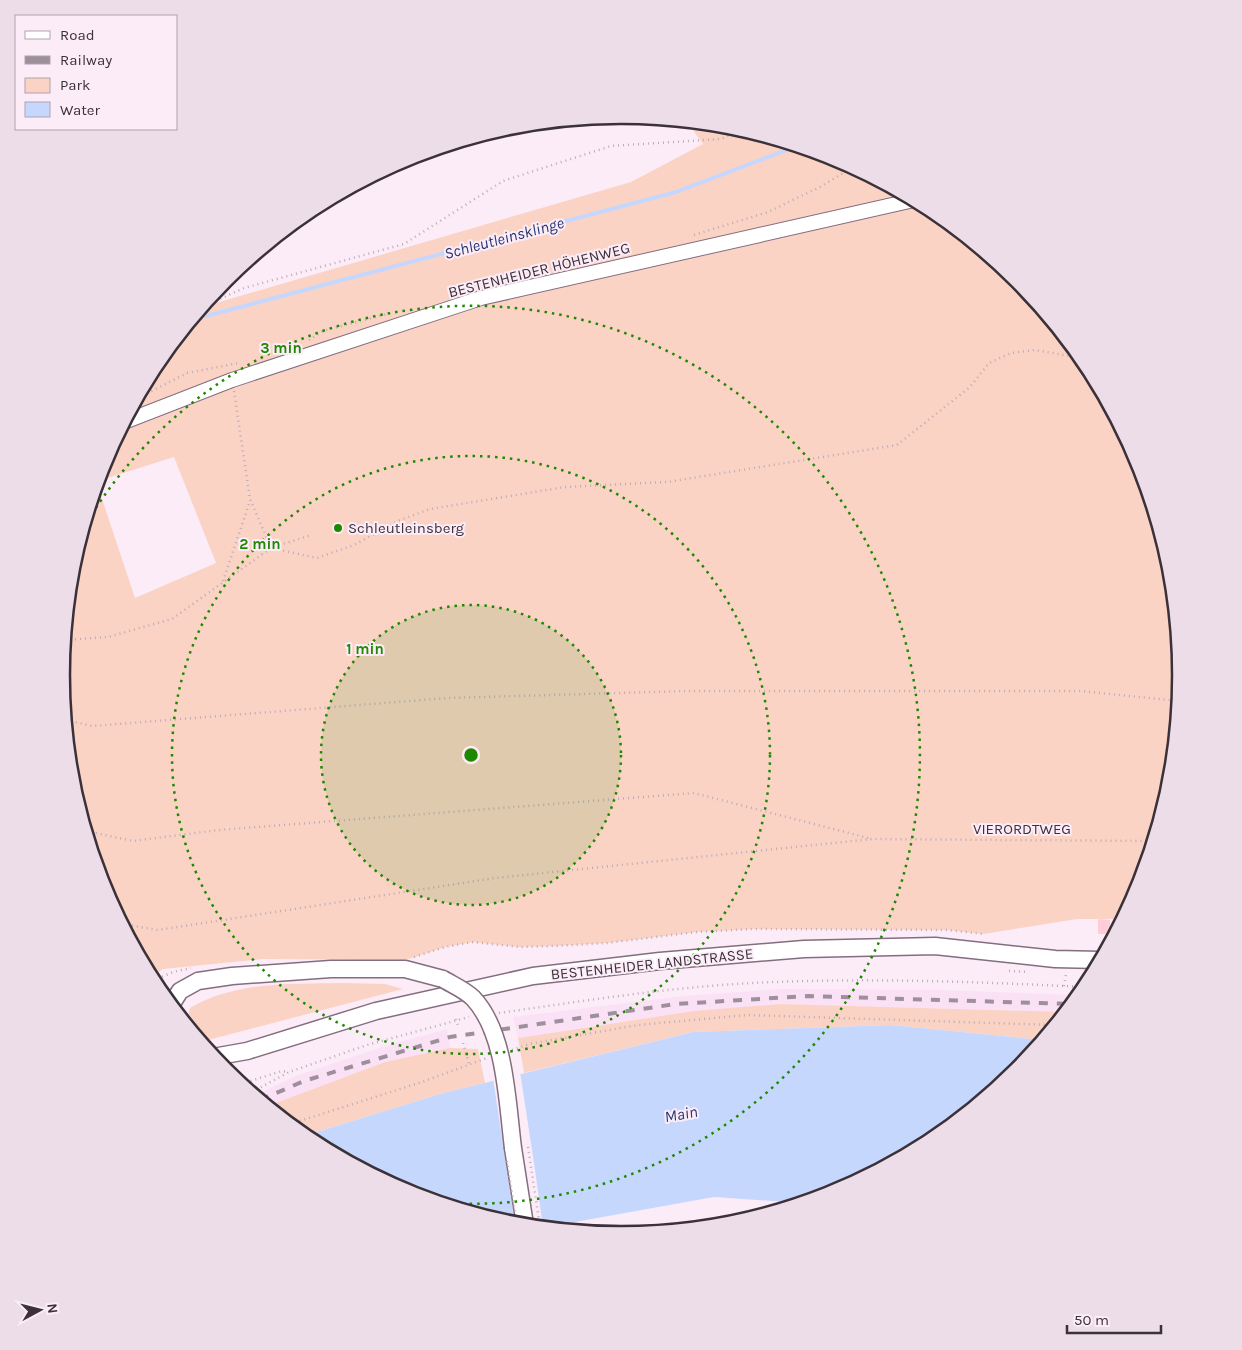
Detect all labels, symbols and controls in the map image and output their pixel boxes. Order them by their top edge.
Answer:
legend [15,15,178,130]
text: Road [60,26,95,44]
text: Railway [60,51,112,69]
text: Park [60,76,90,94]
text: Water [60,101,101,119]
water label: Schleutleinsklinge [442,213,566,263]
street label: BESTENHEIDER HÖHENWEG [446,239,632,301]
text: 3 min [260,339,302,357]
place label: Schleutleinsberg [348,519,465,537]
marker: Schleutleinsberg [332,522,344,534]
text: 2 min [239,535,281,553]
text: 1 min [346,640,384,658]
centre of rings [462,746,480,764]
street label: VIERORDTWEG [973,820,1071,838]
street label: BESTENHEIDER LANDSTRASSE [550,944,754,984]
water label: Main [663,1102,699,1126]
north arrow [15,1285,65,1335]
text: N [43,1302,61,1314]
scale bar [1067,1302,1161,1334]
text: 50 m [1074,1311,1109,1329]

